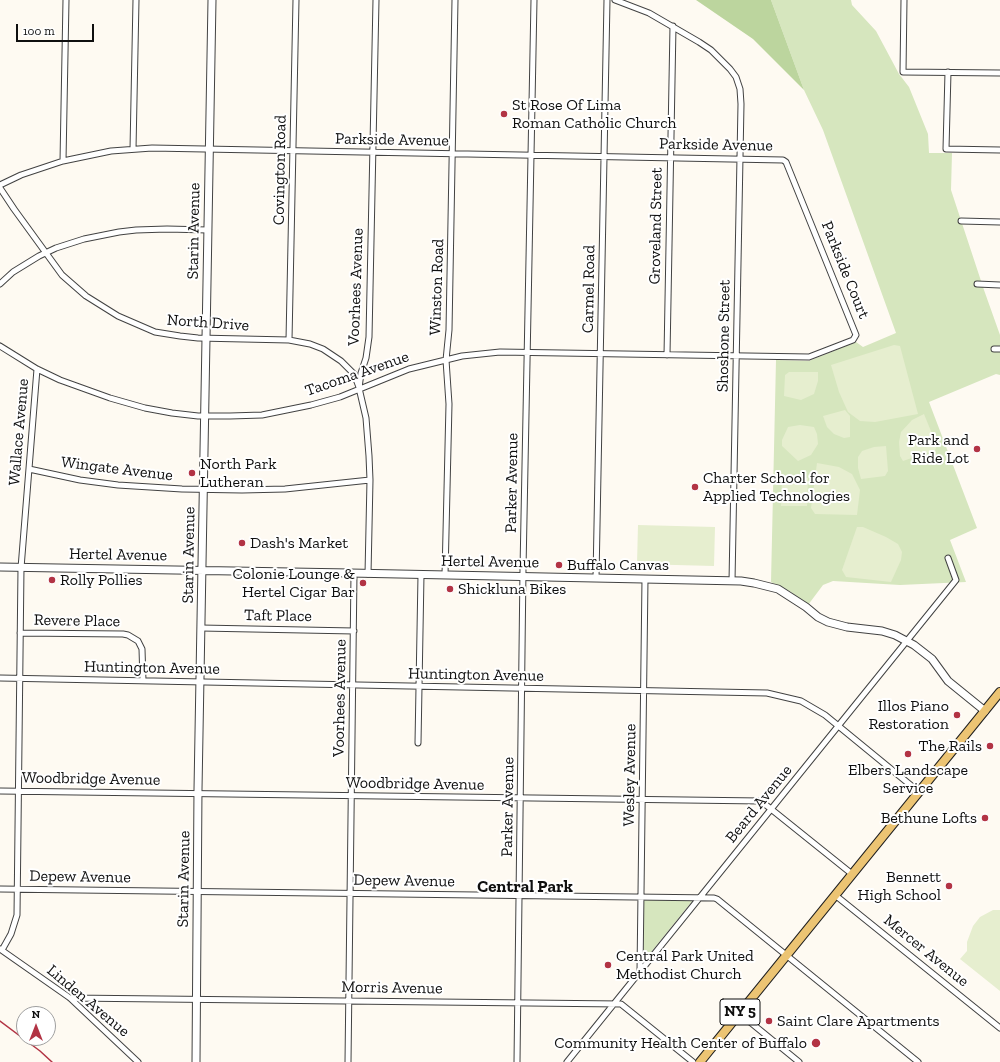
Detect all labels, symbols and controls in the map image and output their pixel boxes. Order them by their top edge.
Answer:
scale bar [18,16,96,42]
text: 100 m [23,24,55,38]
place label: St Rose Of Lima Roman Catholic Church [512,95,676,133]
marker: St Rose Of Lima Roman Catholic Church [499,109,509,119]
street label: Covington Road [269,115,291,225]
street label: Parkside Avenue [335,129,449,151]
street label: Parkside Avenue [659,134,773,156]
street label: Groveland Street [645,167,667,285]
street label: Starin Avenue [184,182,204,280]
street label: Parkside Court [817,218,873,322]
street label: Voorhees Avenue [344,228,368,346]
street label: Winston Road [426,238,448,336]
street label: Carmel Road [579,245,599,333]
street label: Shoshone Street [713,280,735,392]
street label: North Drive [166,311,250,335]
street label: Tacoma Avenue [303,347,411,401]
street label: Wallace Avenue [5,378,33,486]
place label: Park and Ride Lot [908,430,969,468]
street label: Parker Avenue [502,433,522,533]
marker: Park and Ride Lot [972,444,982,454]
street label: Wingate Avenue [60,453,174,485]
place label: North Park Lutheran [200,454,277,492]
marker: North Park Lutheran [187,468,197,478]
place label: Charter School for Applied Technologies [703,468,850,506]
marker: Charter School for Applied Technologies [690,482,700,492]
street label: Starin Avenue [179,506,199,604]
place label: Dash's Market [250,533,348,553]
marker: Dash's Market [237,538,247,548]
street label: Hertel Avenue [69,545,167,565]
street label: Hertel Avenue [441,552,539,572]
place label: Buffalo Canvas [567,555,669,575]
marker: Buffalo Canvas [554,560,564,570]
place label: Colonie Lounge & Hertel Cigar Bar [233,564,355,602]
place label: Rolly Pollies [60,570,143,590]
marker: Rolly Pollies [47,575,57,585]
marker: Colonie Lounge & Hertel Cigar Bar [358,578,368,588]
place label: Shickluna Bikes [458,579,566,599]
marker: Shickluna Bikes [445,584,455,594]
street label: Taft Place [244,606,312,626]
street label: Revere Place [34,611,120,631]
street label: Voorhees Avenue [329,639,351,757]
street label: Huntington Avenue [84,657,220,679]
street label: Huntington Avenue [408,664,544,686]
place label: Illos Piano Restoration [868,696,949,734]
marker: Illos Piano Restoration [952,710,962,720]
street label: Wesley Avenue [620,723,640,827]
place label: The Rails [919,736,982,756]
marker: The Rails [985,741,995,751]
marker: Elbers Landscape Service [903,749,913,759]
street label: Parker Avenue [498,757,518,857]
place label: Elbers Landscape Service [848,760,968,798]
street label: Beard Avenue [722,761,796,847]
street label: Woodbridge Avenue [22,768,160,790]
street label: Woodbridge Avenue [346,773,484,795]
place label: Bethune Lofts [881,808,977,828]
marker: Bethune Lofts [980,813,990,823]
street label: Starin Avenue [174,830,194,928]
street label: Depew Avenue [29,867,131,887]
place label: Bennett High School [858,867,941,905]
street label: Depew Avenue [353,871,455,891]
district label: Central Park [477,877,573,897]
marker: Bennett High School [944,881,954,891]
street label: Mercer Avenue [880,911,972,991]
place label: Central Park United Methodist Church [616,946,754,984]
marker: Central Park United Methodist Church [603,960,613,970]
street label: Linden Avenue [43,961,133,1041]
street label: Morris Avenue [341,978,443,998]
road number: NY 5 [720,999,760,1025]
north arrow [16,1006,56,1046]
text: N [32,1008,40,1021]
place label: Saint Clare Apartments [777,1011,940,1031]
marker: Saint Clare Apartments [764,1016,774,1026]
place label: Community Health Center of Buffalo [554,1033,807,1053]
marker: Community Health Center of Buffalo [810,1037,822,1049]

